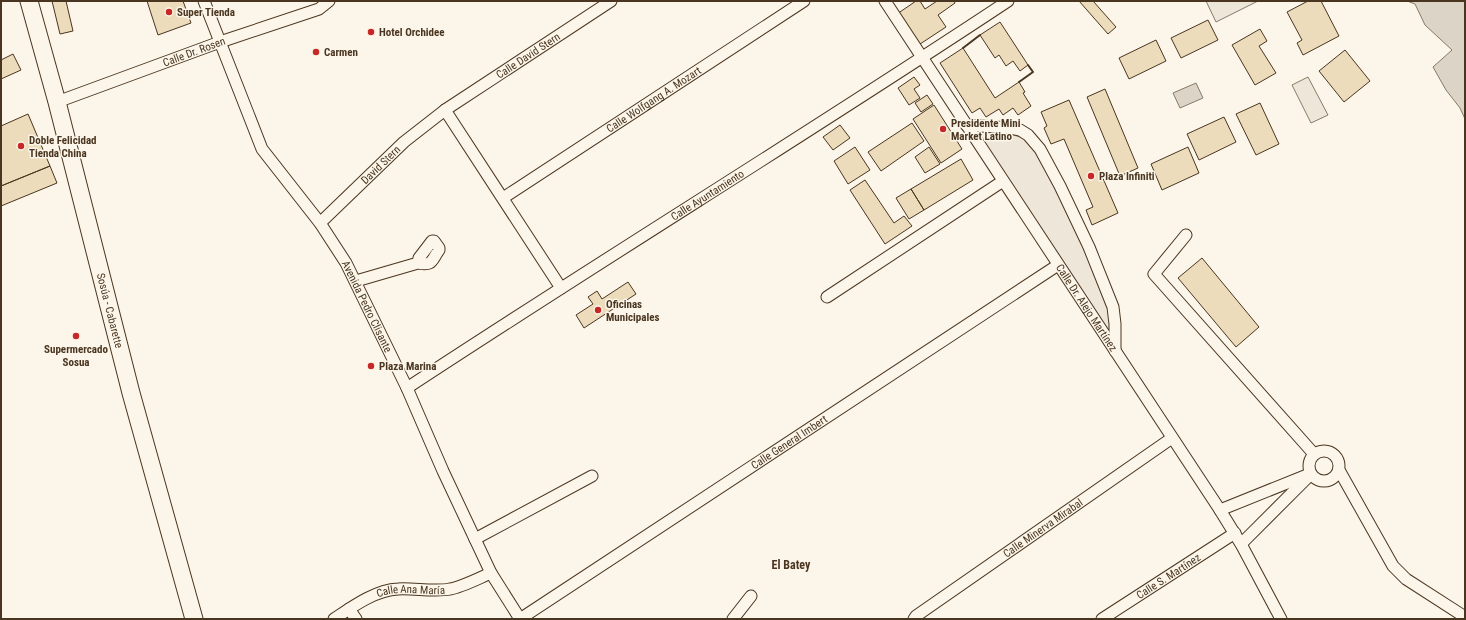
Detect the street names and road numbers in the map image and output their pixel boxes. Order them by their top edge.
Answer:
street label: Calle David Stern [494,30,562,81]
street label: Calle Dr. Rosen [161,34,227,69]
street label: Calle Wolfgang A. Mozart [604,64,703,135]
street label: David Stern [358,143,403,187]
street label: Calle Ayuntamiento [668,167,747,223]
street label: Avenida Pedro Clisante [339,258,395,354]
street label: Calle Dr. Alejo Martínez [1053,262,1120,354]
street label: Sosúa - Cabarette [94,272,126,349]
street label: Calle General Imbert [748,412,830,472]
street label: Calle Minerva Mirabal [1000,496,1085,560]
street label: Calle S. Martínez [1134,551,1203,602]
street label: Calle Ana María [375,582,445,600]

